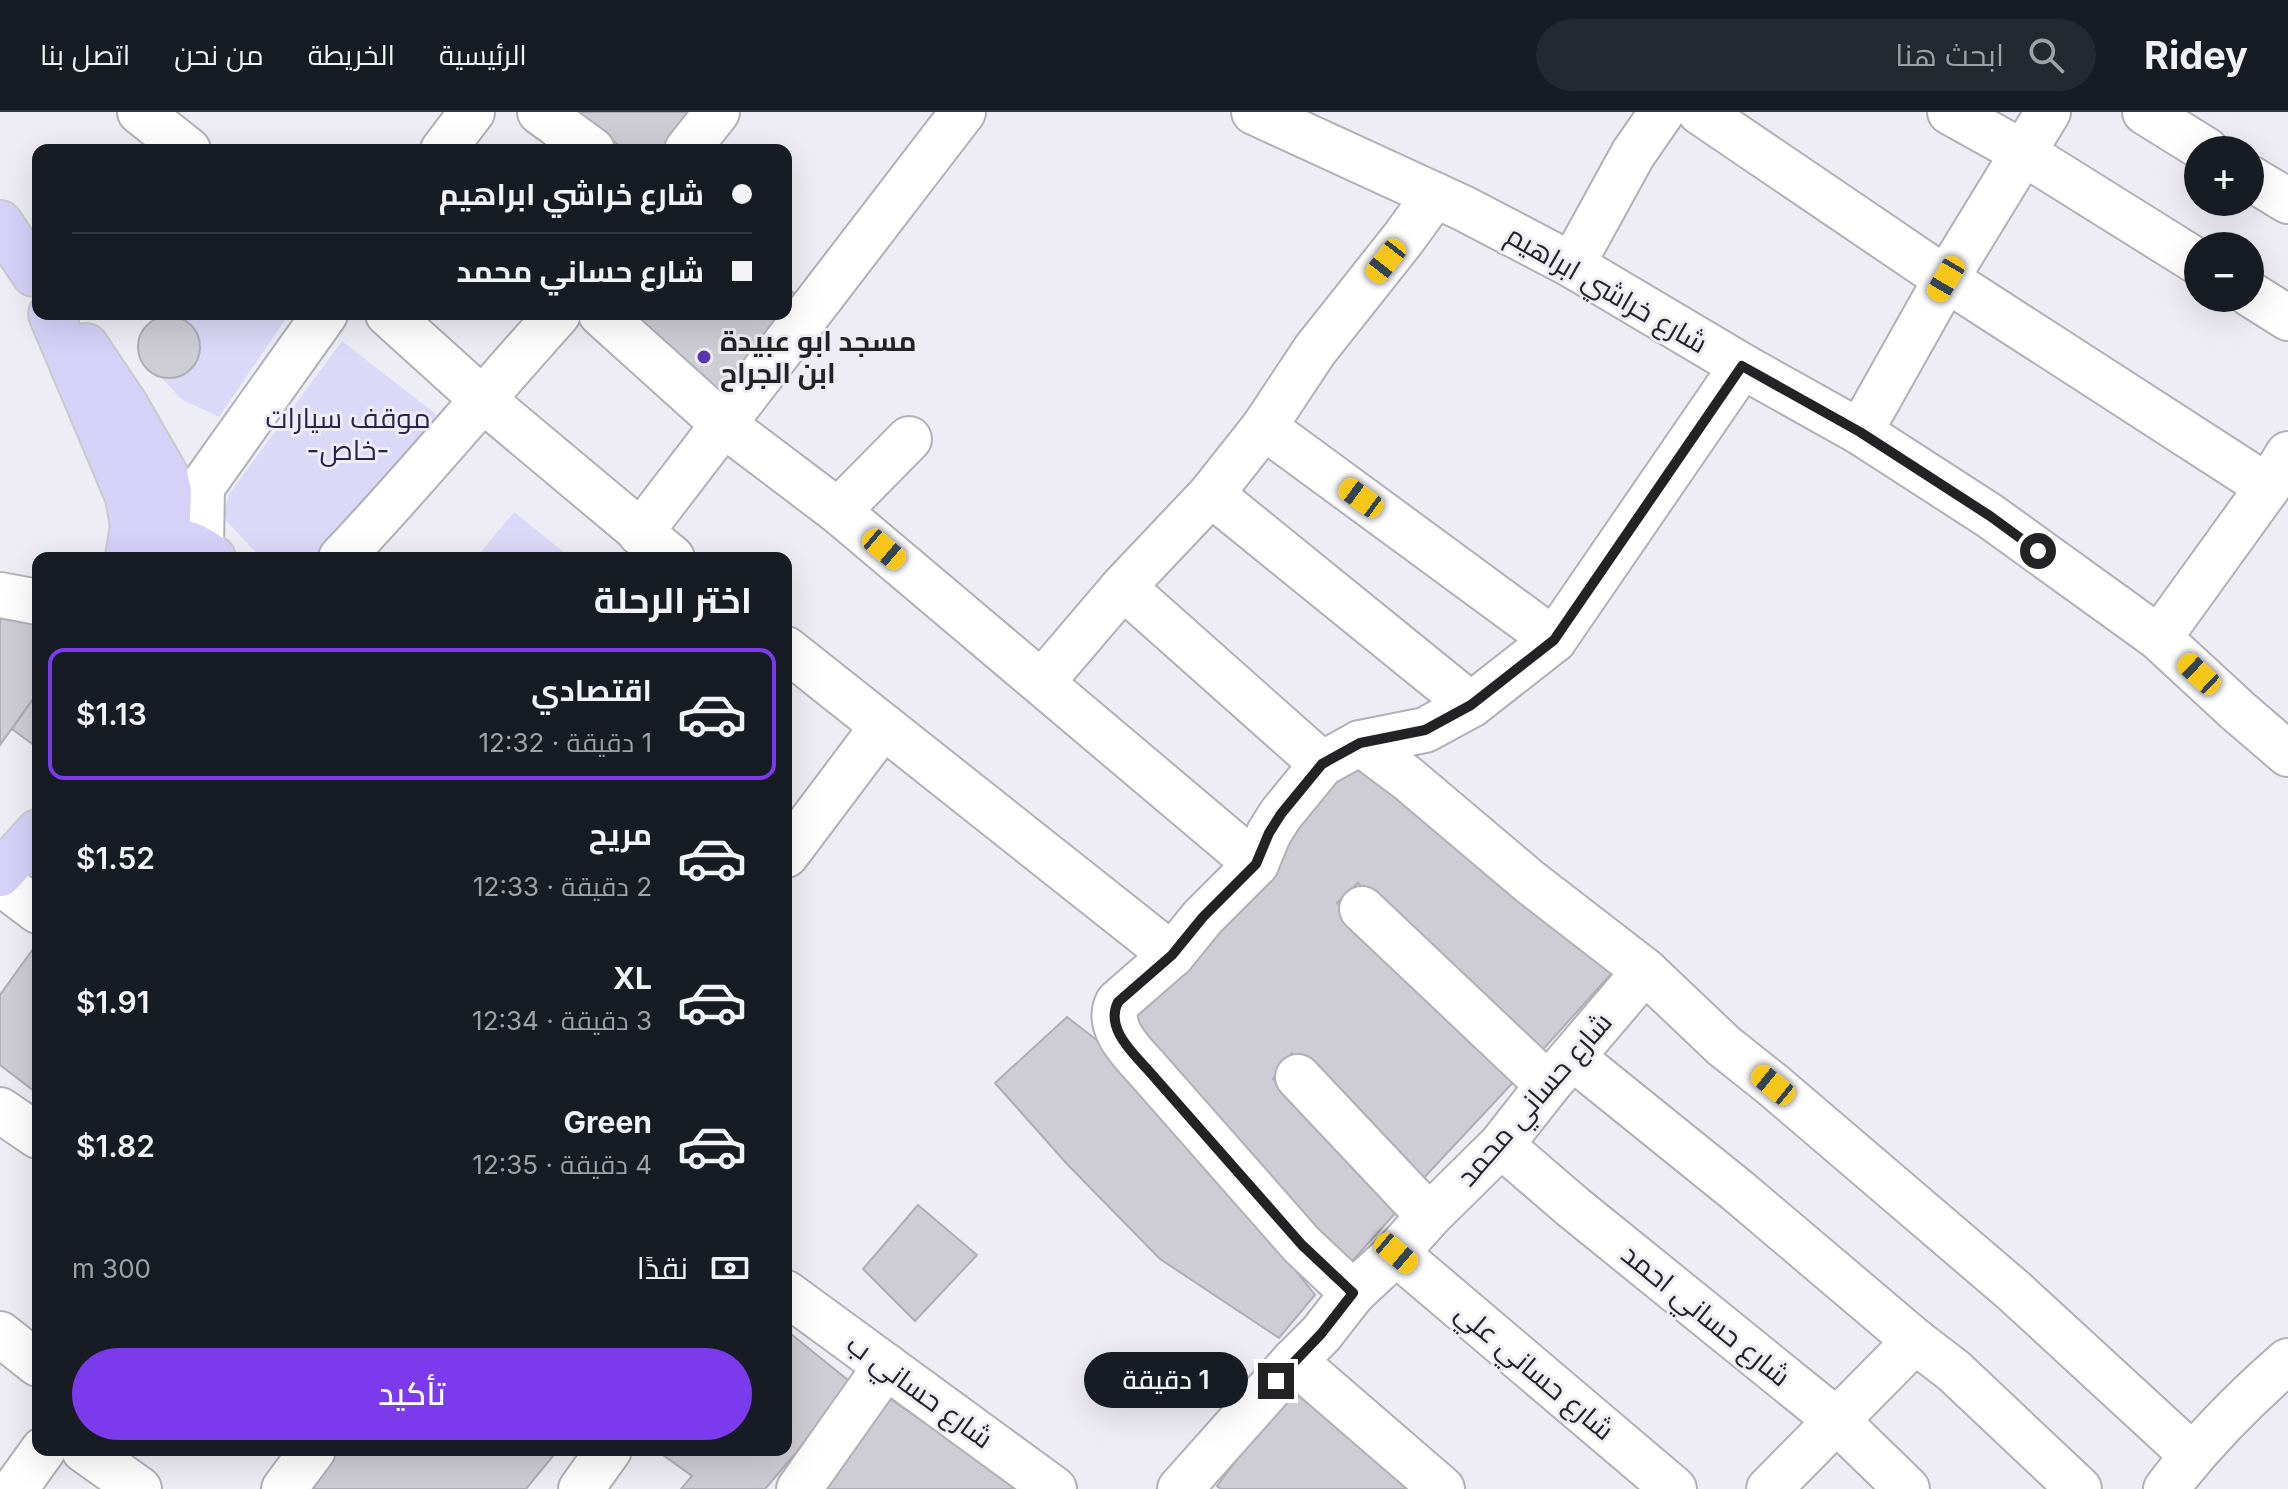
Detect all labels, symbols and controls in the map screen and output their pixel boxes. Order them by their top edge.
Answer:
search box [1536,19,2096,91]
text: Ridey [2144,32,2248,78]
icon: search [2024,33,2068,77]
text: ابحث هنا [1895,37,2004,73]
text: اتصل بنا [40,38,130,72]
text: من نحن [174,38,264,72]
text: الخريطة [308,38,395,72]
text: الرئيسية [439,38,527,72]
map controls [2184,136,2264,312]
button: + [2184,136,2264,216]
text: شارع خراشي ابراهيم [439,176,704,212]
street label: شارع خراشي ابراهيم [1498,218,1714,364]
button: − [2184,232,2264,312]
car [1362,235,1410,287]
car [1924,252,1968,306]
text: شارع حساني محمد [456,253,704,289]
place label: مسجد ابو عبيدة ابن الجراح [720,324,916,392]
marker: مسجد ابو عبيدة ابن الجراح [695,348,713,366]
park label: موقف سيارات -خاص- [265,401,431,467]
car [1335,474,1387,522]
car [858,524,910,574]
route start [2020,533,2056,569]
text: اختر الرحلة [594,578,752,622]
car [2173,649,2225,699]
text: اقتصادي [531,672,652,708]
icon: car [676,678,748,750]
text: $1.13 [76,696,147,732]
text: 1 دقيقة · 12:32 [479,727,652,758]
text: مريح [589,816,652,852]
icon: car [676,822,748,894]
text: $1.52 [76,840,155,876]
text: 2 دقيقة · 12:33 [473,871,652,902]
text: XL [613,960,652,996]
icon: car [676,966,748,1038]
text: $1.91 [76,984,149,1020]
text: 3 دقيقة · 12:34 [472,1005,652,1036]
street label: شارع حساني محمد [1449,1005,1622,1196]
car [1747,1061,1799,1109]
text: Green [564,1104,652,1140]
icon: car [676,1110,748,1182]
text: $1.82 [76,1128,155,1164]
text: 4 دقيقة · 12:35 [472,1149,652,1180]
car [1370,1228,1422,1278]
street label: شارع حساني احمد [1612,1237,1797,1397]
icon: cash [708,1246,752,1290]
text: نقدًا [637,1250,688,1286]
text: 300 m [72,1253,151,1284]
street label: شارع حساني علي [1446,1295,1621,1451]
street label: شارع حساني ب [837,1327,1000,1459]
button: تأكيد [72,1348,752,1440]
callout: 1 دقيقة [1084,1353,1248,1409]
route end [1258,1363,1294,1399]
text: 1 دقيقة [1123,1364,1209,1395]

